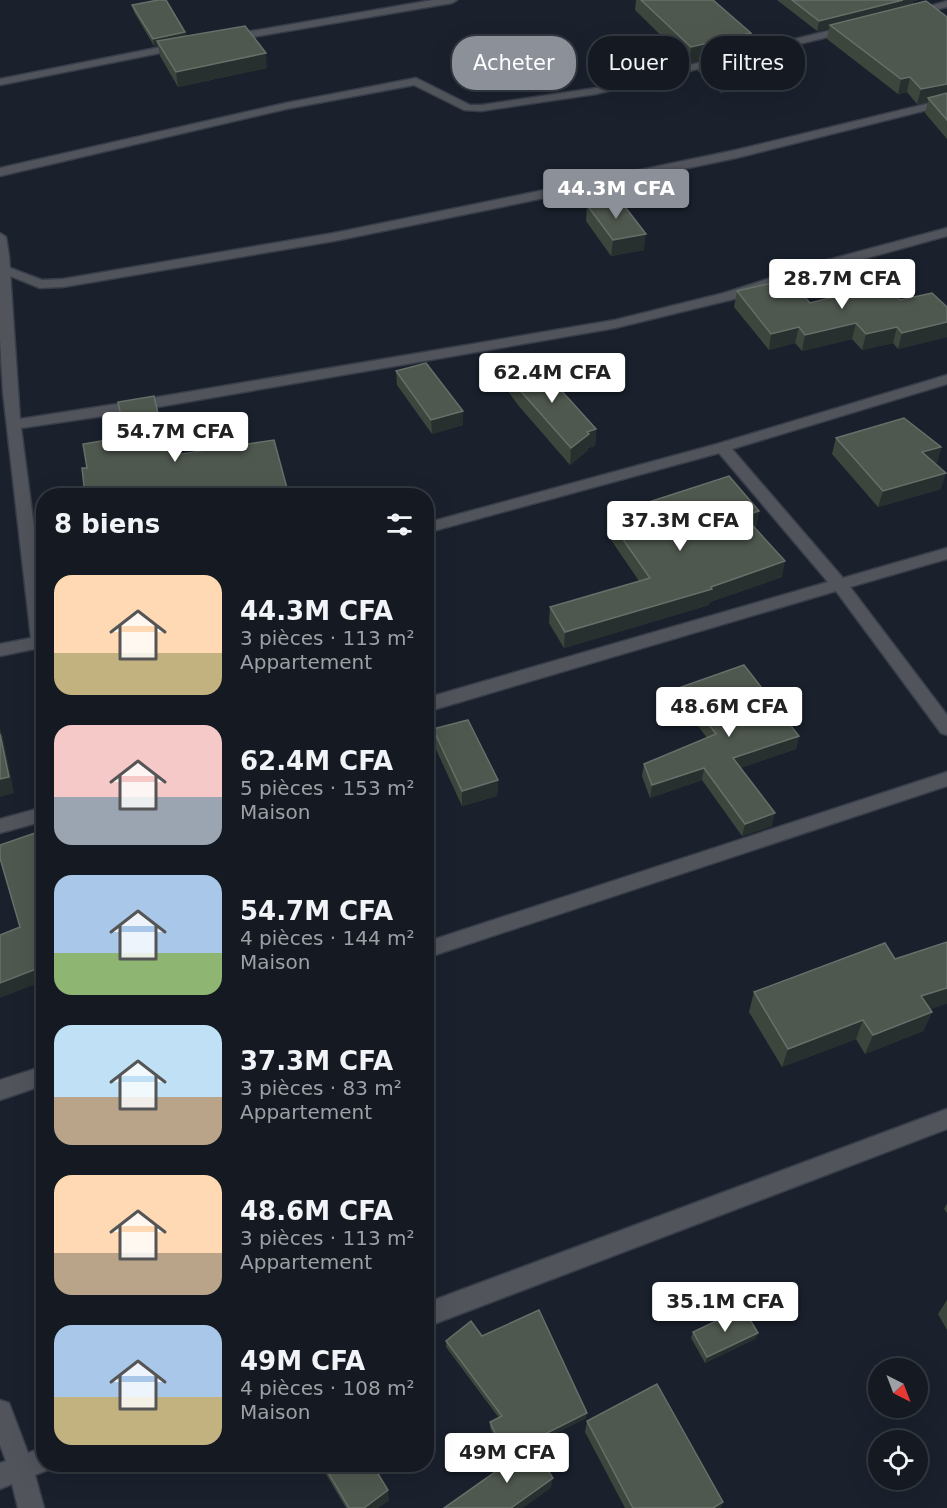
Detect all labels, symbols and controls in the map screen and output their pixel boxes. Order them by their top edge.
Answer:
chip: Acheter [452,36,576,90]
chip: Louer [588,36,689,90]
chip: Filtres [701,36,805,90]
pin: 44.3M CFA [547,169,685,220]
text: 44.3M CFA [557,176,675,200]
pin: 28.7M CFA [773,259,911,310]
text: 28.7M CFA [783,266,901,290]
pin: 62.4M CFA [483,353,621,404]
text: 62.4M CFA [493,360,611,384]
pin: 54.7M CFA [106,412,244,463]
text: 54.7M CFA [116,419,234,443]
pin: 37.3M CFA [611,501,749,552]
icon: filters [383,508,416,541]
text: 37.3M CFA [621,508,739,532]
text: 8 biens [54,509,160,539]
text: 44.3M CFA [240,596,393,626]
icon: home [102,599,174,671]
text: 3 pièces · 113 m² [240,626,414,650]
text: Appartement [240,650,372,674]
pin: 48.6M CFA [660,687,798,738]
text: 48.6M CFA [670,694,788,718]
text: 62.4M CFA [240,746,393,776]
icon: home [102,749,174,821]
text: 5 pièces · 153 m² [240,776,414,800]
text: Maison [240,800,310,824]
text: 54.7M CFA [240,896,393,926]
icon: home [102,899,174,971]
text: 4 pièces · 144 m² [240,926,414,950]
text: Maison [240,950,310,974]
text: 37.3M CFA [240,1046,393,1076]
icon: home [102,1049,174,1121]
text: 3 pièces · 83 m² [240,1076,402,1100]
text: Appartement [240,1100,372,1124]
text: 48.6M CFA [240,1196,393,1226]
icon: home [102,1199,174,1271]
text: 3 pièces · 113 m² [240,1226,414,1250]
text: Appartement [240,1250,372,1274]
pin: 35.1M CFA [656,1282,794,1333]
text: 35.1M CFA [666,1289,784,1313]
text: 49M CFA [240,1346,365,1376]
icon: home [102,1349,174,1421]
north arrow [868,1358,928,1418]
map controls [868,1358,928,1490]
text: 4 pièces · 108 m² [240,1376,414,1400]
text: Maison [240,1400,310,1424]
button: locate [868,1430,928,1490]
pin: 49M CFA [452,1433,562,1484]
text: 49M CFA [459,1440,555,1464]

